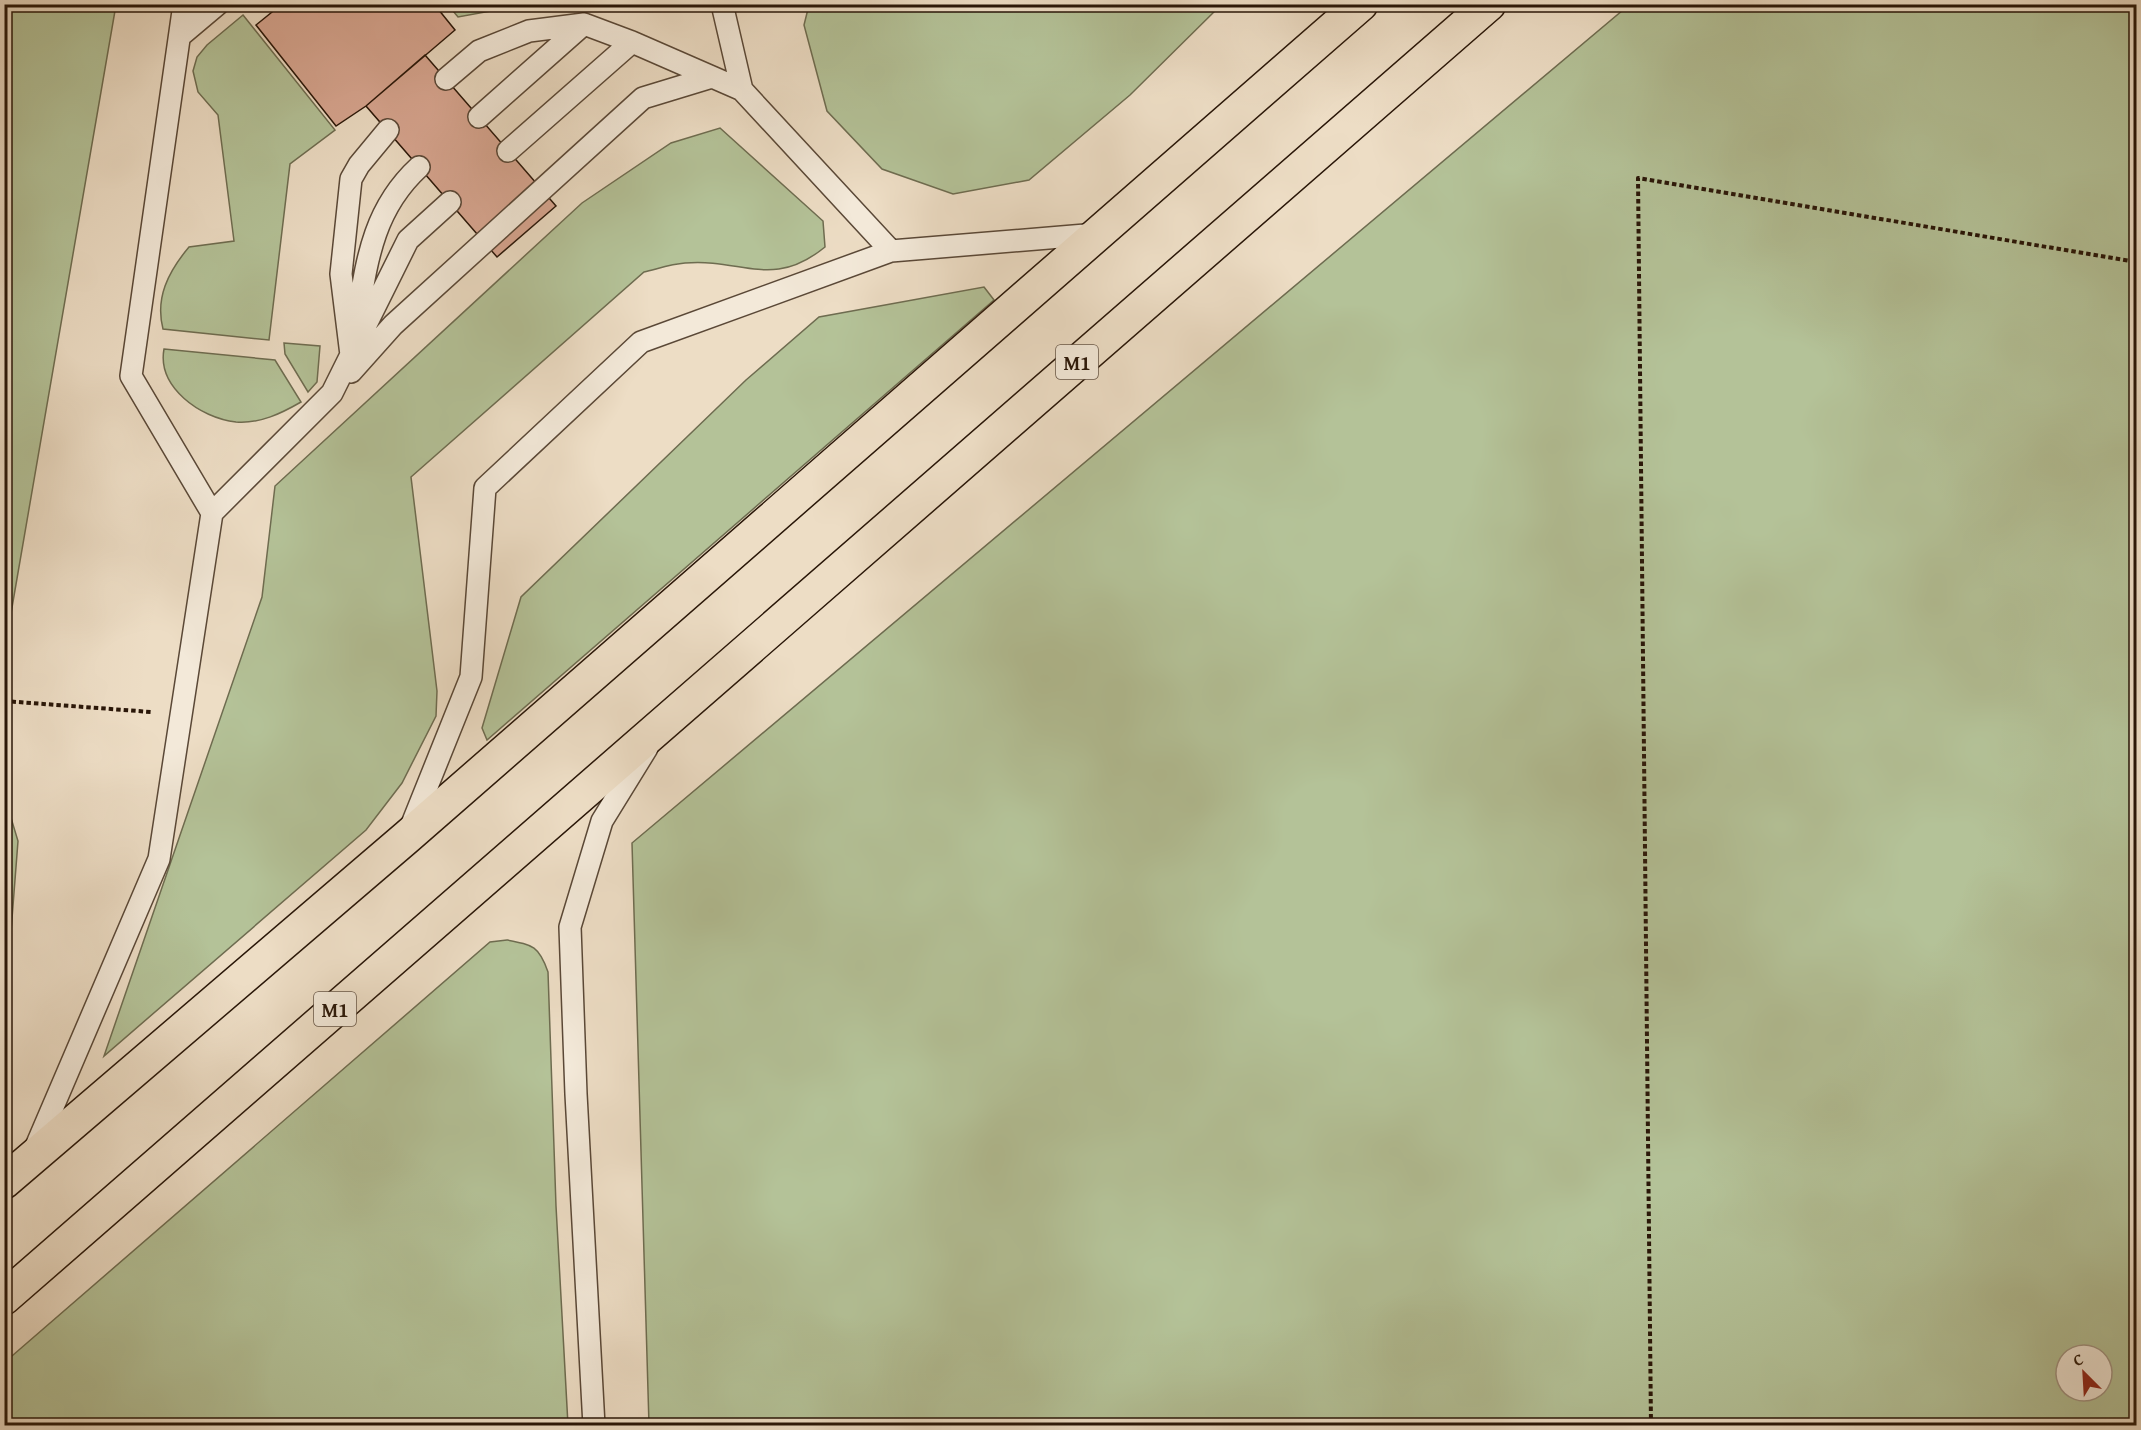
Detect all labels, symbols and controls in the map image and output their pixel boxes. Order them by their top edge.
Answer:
road number: М1 [1056,345,1098,379]
road number: М1 [314,992,356,1026]
north arrow [2054,1343,2114,1403]
text: С [2069,1346,2087,1372]

